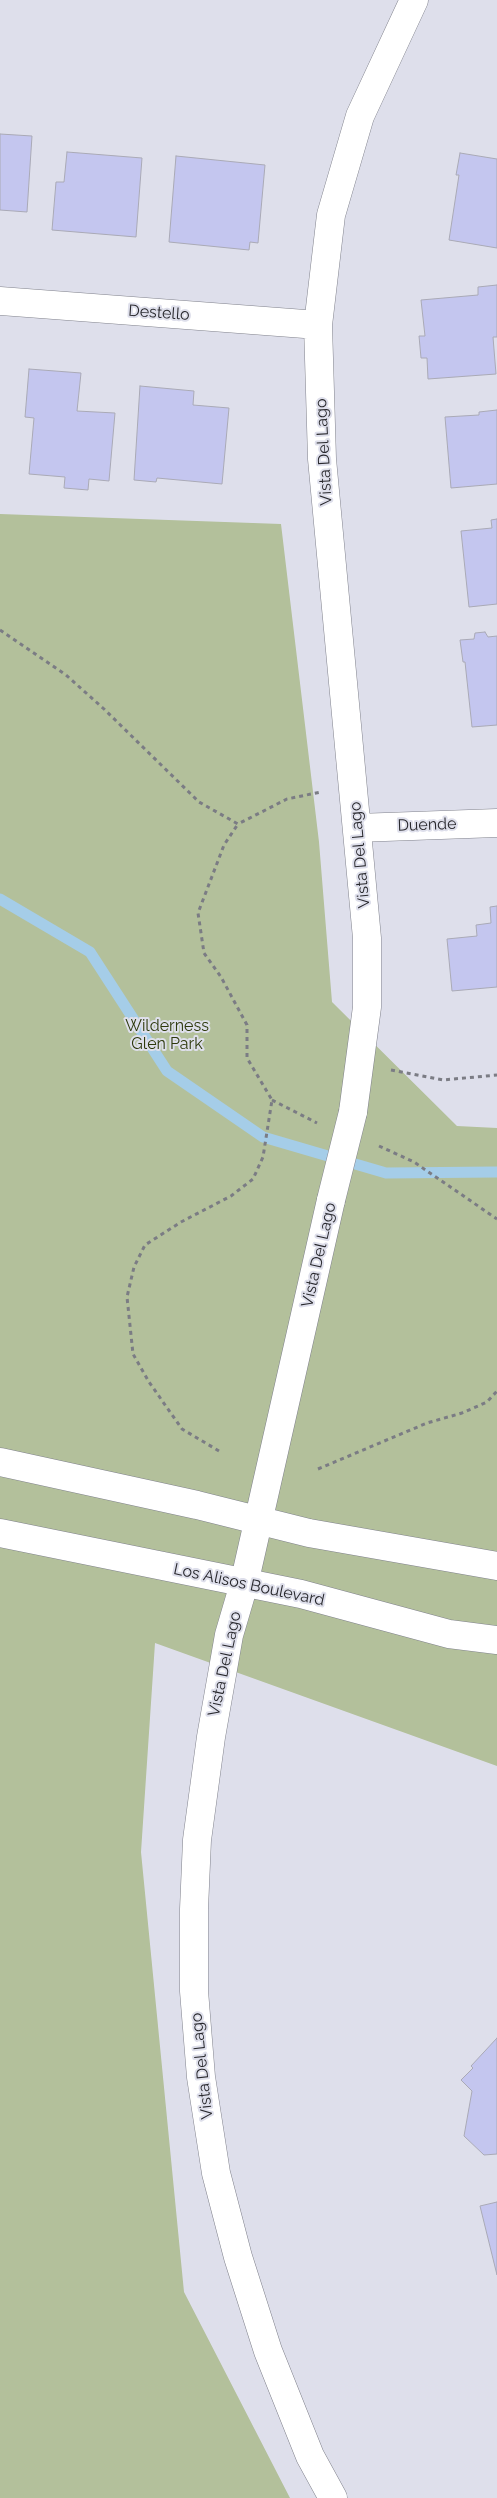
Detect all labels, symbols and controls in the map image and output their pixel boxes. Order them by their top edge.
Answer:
street label: Destello [128,301,190,325]
street label: Vista Del Lago [312,398,336,506]
street label: Vista Del Lago [346,801,374,909]
street label: Duende [397,814,457,836]
park label: Wilderness Glen Park [125,1016,209,1054]
street label: Vista Del Lago [298,1201,340,1309]
street label: Los Alisos Boulevard [172,1560,326,1610]
street label: Vista Del Lago [204,1610,246,1718]
street label: Vista Del Lago [187,2012,217,2120]

